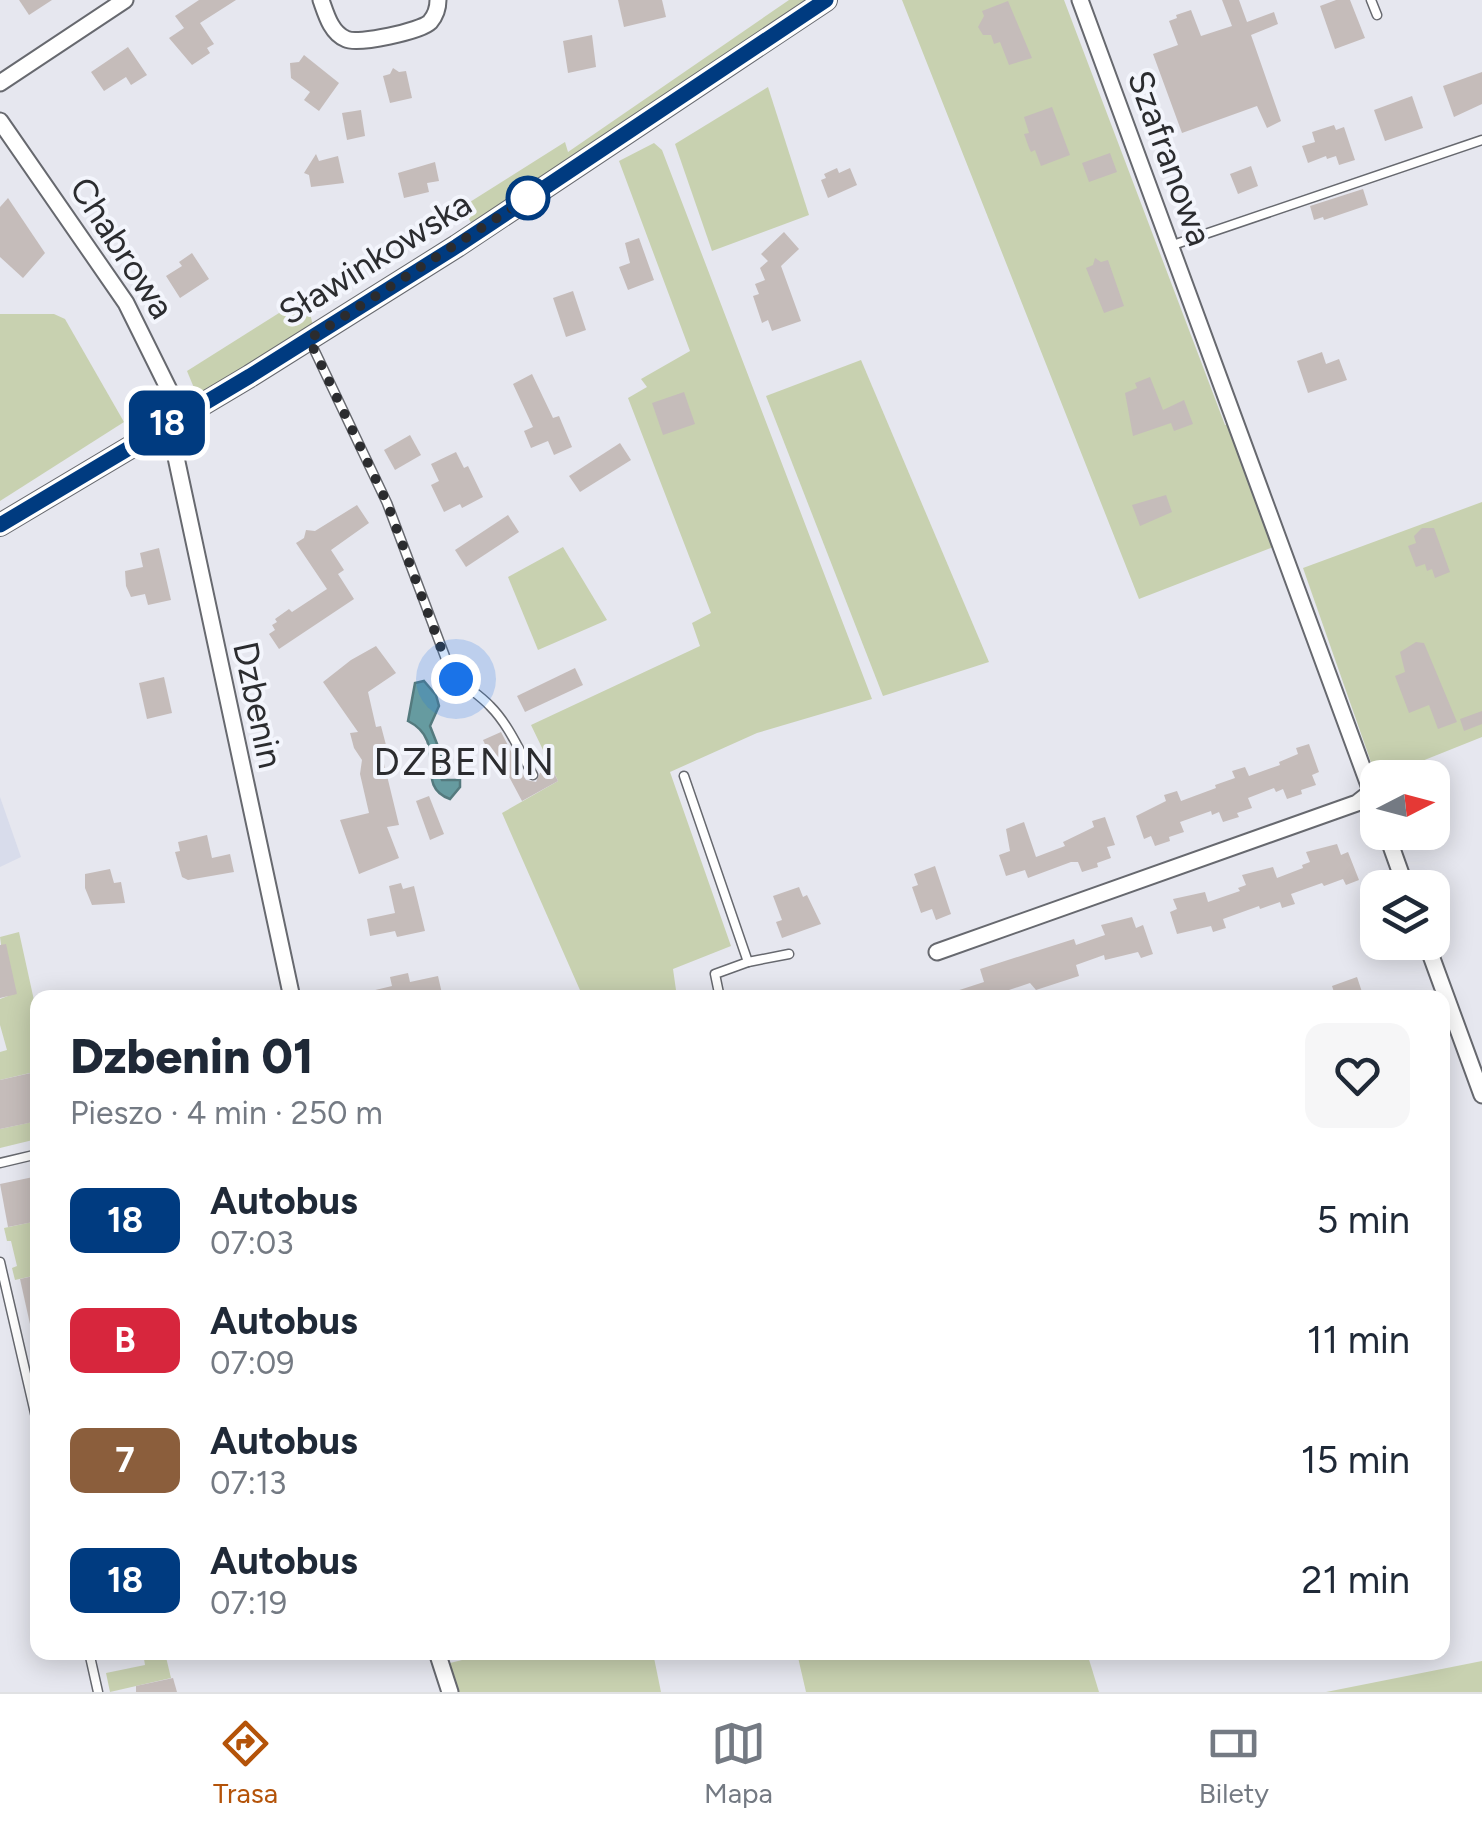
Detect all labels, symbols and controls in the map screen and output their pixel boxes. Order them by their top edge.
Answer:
street label: Szafranowa [1119,65,1221,251]
street label: Chabrowa [61,170,183,326]
unlabelled marker [507,177,549,219]
street label: Sławinkowska [271,182,479,334]
line badge: 18 [122,390,212,456]
text: 18 [149,402,185,444]
street label: Dzbenin [224,638,292,772]
your location [431,654,481,704]
district label: DZBENIN [374,739,556,785]
north arrow [1360,760,1450,850]
map controls [1360,760,1450,960]
button: layers [1360,870,1450,960]
button: heart [1305,1023,1410,1128]
text: Dzbenin 01 [70,1027,313,1085]
text: Pieszo · 4 min · 250 m [70,1094,383,1132]
text: Autobus [210,1178,358,1224]
text: 5 min [1316,1197,1410,1243]
text: 18 [107,1199,143,1241]
text: 07:03 [210,1224,294,1262]
text: Autobus [210,1298,358,1344]
text: 11 min [1307,1317,1410,1363]
text: B [114,1319,136,1361]
text: 07:09 [210,1344,294,1382]
text: Autobus [210,1418,358,1464]
text: 15 min [1301,1437,1410,1483]
text: 7 [115,1439,135,1481]
text: 07:13 [210,1464,286,1502]
text: Autobus [210,1538,358,1584]
text: 21 min [1301,1557,1410,1603]
text: 18 [107,1559,143,1601]
text: 07:19 [210,1584,287,1622]
tab: Trasa [213,1716,278,1810]
tab: Mapa [704,1716,773,1810]
tab: Bilety [1199,1716,1269,1810]

